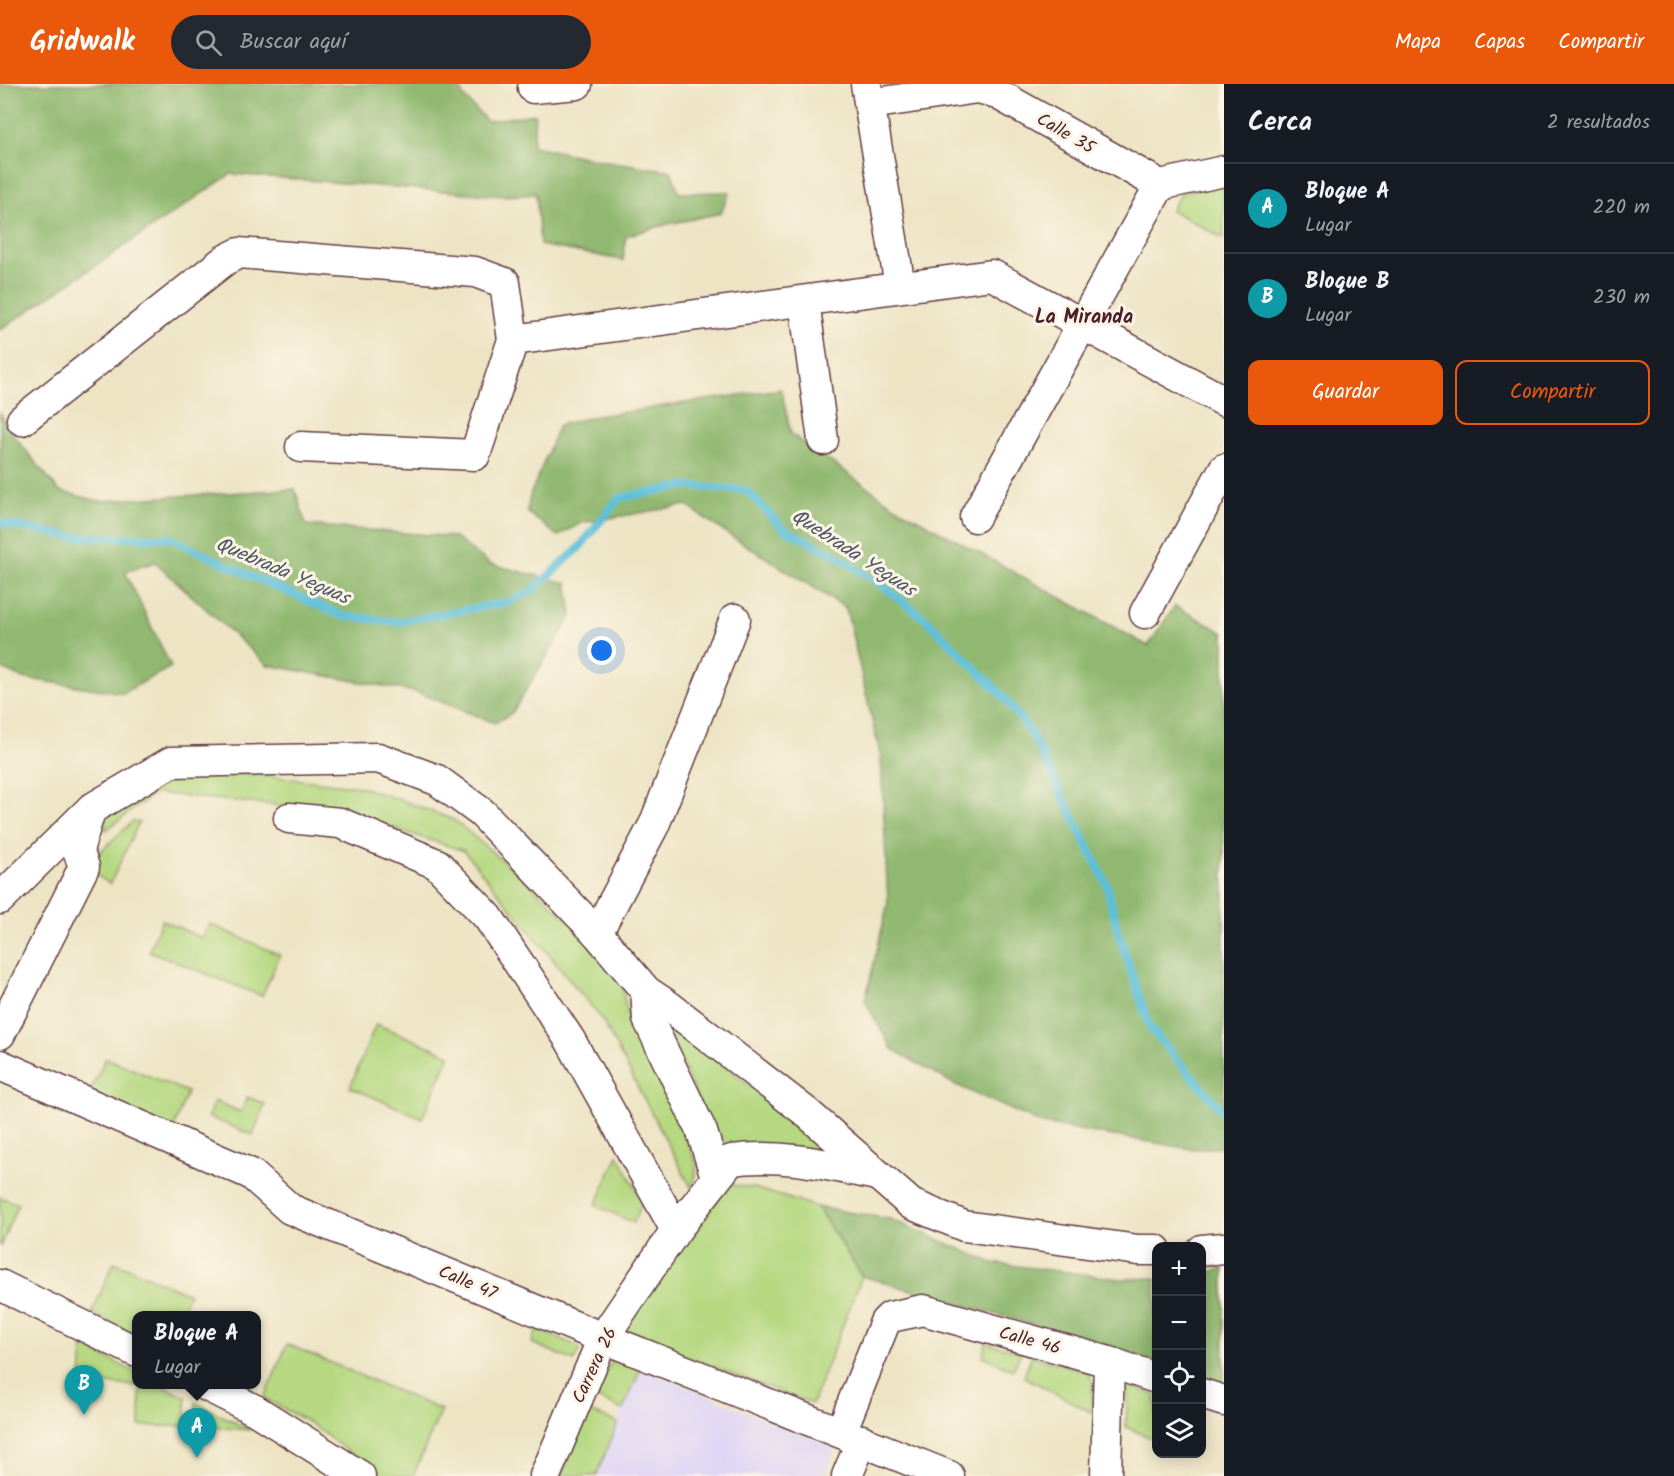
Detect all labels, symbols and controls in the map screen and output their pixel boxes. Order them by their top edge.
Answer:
search box [171,15,591,69]
text: Gridwalk [30,20,135,65]
text: Buscar aquí [240,25,346,60]
icon: search [192,26,225,59]
text: Mapa [1395,26,1441,59]
text: Capas [1474,26,1525,59]
text: Compartir [1558,26,1644,59]
text: Cerca [1248,102,1312,144]
street label: Calle 35 [1031,106,1101,163]
text: 2 resultados [1547,107,1650,139]
text: Bloque A [1305,175,1390,210]
text: A [1261,192,1274,224]
text: 220 m [1593,192,1650,224]
text: Lugar [1305,210,1351,242]
text: Bloque B [1305,265,1390,300]
text: B [1261,282,1274,314]
text: 230 m [1593,282,1650,314]
text: Lugar [1305,300,1351,332]
district label: La Miranda [1035,302,1133,334]
button: Guardar [1248,360,1443,425]
button: Compartir [1455,360,1650,425]
water label: Quebrada Yeguas [784,501,924,607]
water label: Quebrada Yeguas [210,529,356,615]
your location [587,636,616,665]
map controls [1152,1242,1206,1458]
button: + [1152,1242,1206,1296]
street label: Calle 47 [433,1258,502,1309]
button: − [1152,1296,1206,1350]
popup [132,1311,261,1389]
text: Bloque A [154,1317,239,1352]
street label: Calle 46 [995,1319,1064,1364]
street label: Carrera 26 [565,1323,626,1409]
button: locate [1152,1350,1206,1404]
text: Lugar [154,1352,200,1384]
pin: B [64,1366,104,1415]
button: layers [1152,1404,1206,1458]
pin: A [178,1408,216,1458]

